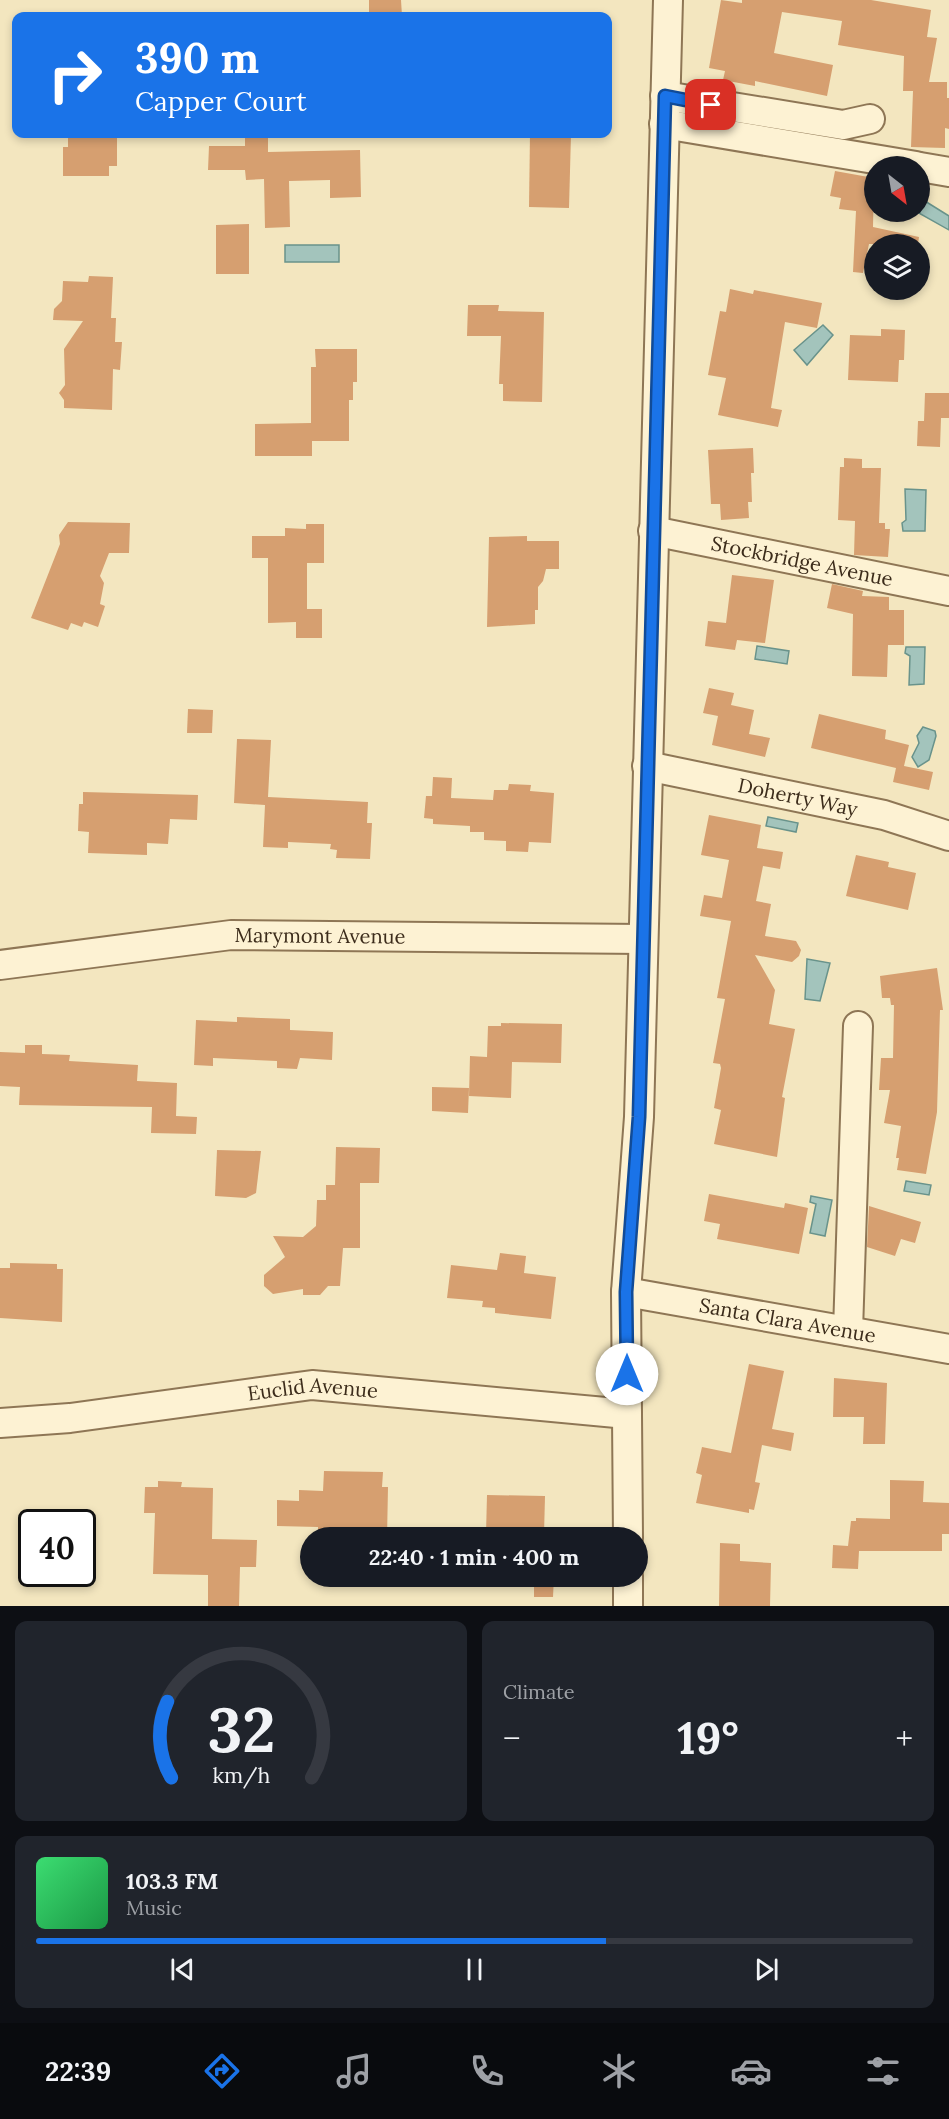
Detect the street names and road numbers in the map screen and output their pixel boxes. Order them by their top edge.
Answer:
street label: Stockbridge Avenue [709,530,895,591]
street label: Doherty Way [736,772,860,821]
street label: Marymont Avenue [235,922,406,949]
street label: Santa Clara Avenue [697,1292,878,1348]
street label: Euclid Avenue [246,1372,379,1406]

